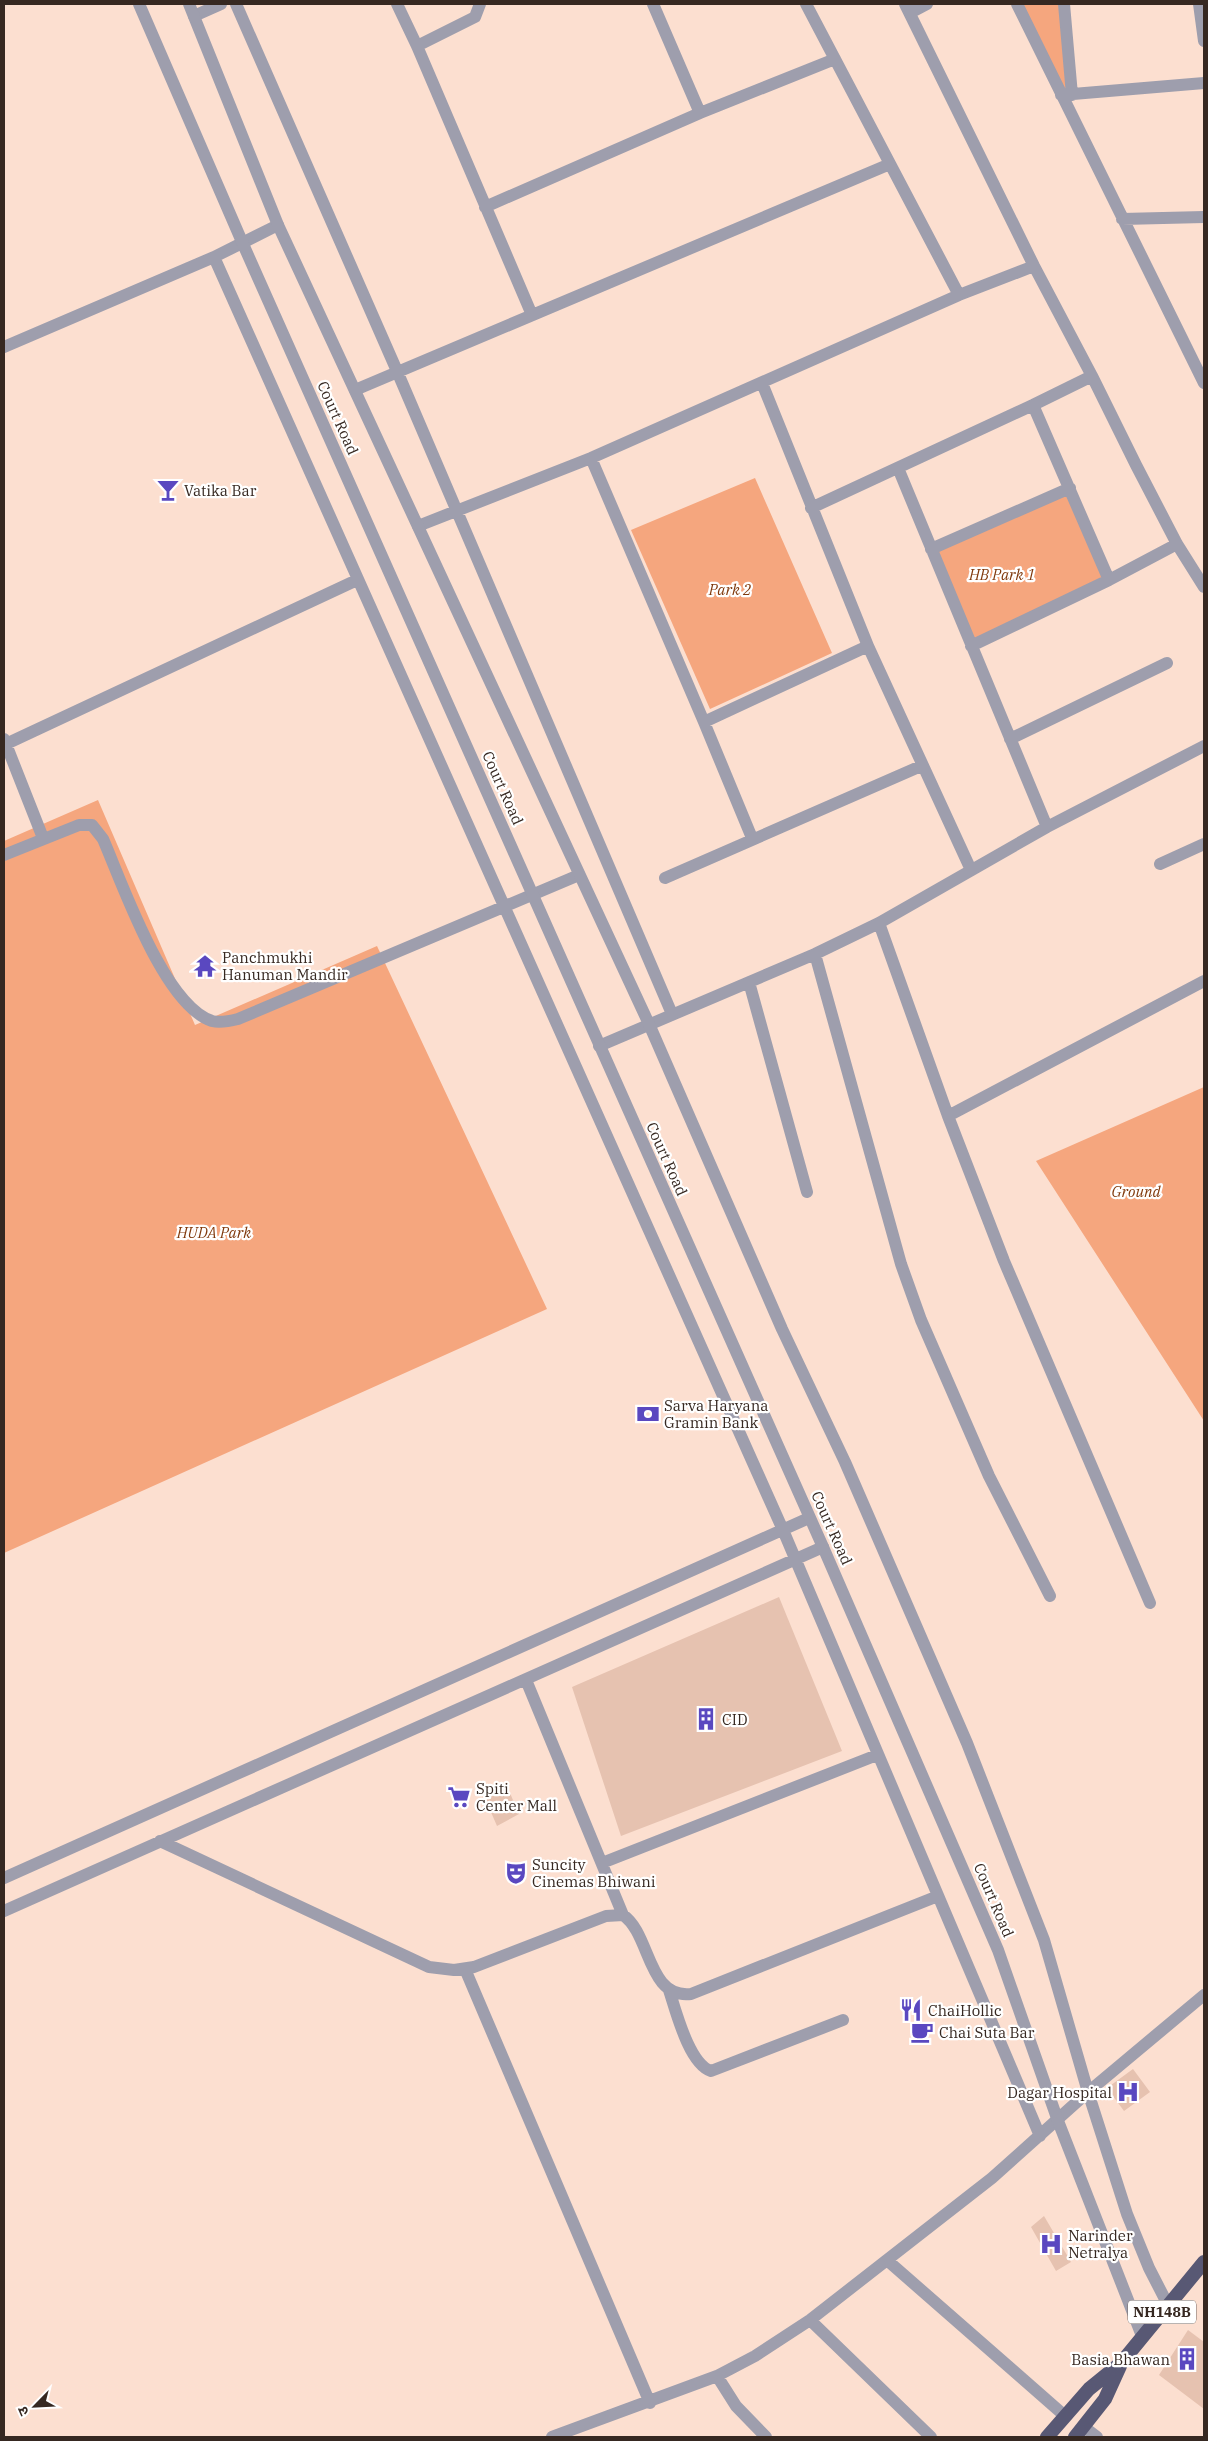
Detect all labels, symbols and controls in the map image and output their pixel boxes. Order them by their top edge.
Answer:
street label: Court Road [313,378,363,458]
bar icon: Vatika Bar [155,477,181,503]
place label: Vatika Bar [184,481,257,500]
park label: HB Park 1 [968,565,1035,584]
park label: Park 2 [708,580,751,599]
street label: Court Road [478,748,528,828]
place label: Panchmukhi Hanuman Mandir [222,948,348,984]
temple icon: Panchmukhi Hanuman Mandir [192,953,218,979]
street label: Court Road [642,1119,692,1199]
park label: Ground [1111,1182,1161,1201]
park label: HUDA Park [176,1223,251,1242]
place label: Sarva Haryana Gramin Bank [664,1396,768,1432]
bank icon: Sarva Haryana Gramin Bank [635,1401,661,1427]
street label: Court Road [807,1488,857,1568]
building icon: CID [693,1706,719,1732]
place label: CID [722,1710,748,1729]
place label: Spiti Center Mall [476,1779,557,1815]
supermarket icon: Spiti Center Mall [446,1784,472,1810]
place label: Suncity Cinemas Bhiwani [532,1855,656,1891]
theatre icon: Suncity Cinemas Bhiwani [503,1860,529,1886]
street label: Court Road [970,1860,1018,1940]
restaurant icon: ChaiHollic [898,1997,924,2023]
place label: ChaiHollic [928,2001,1002,2020]
cafe icon: Chai Suta Bar [909,2019,935,2045]
place label: Chai Suta Bar [939,2023,1035,2042]
hospital icon: Dagar Hospital [1115,2079,1141,2105]
place label: Dagar Hospital [1007,2083,1112,2102]
place label: Narinder Netralya [1068,2226,1133,2262]
hospital icon: Narinder Netralya [1038,2231,1064,2257]
road number: NH148B [1128,2300,1196,2324]
building icon: Basia Bhawan [1174,2346,1200,2372]
place label: Basia Bhawan [1071,2350,1170,2369]
north arrow [10,2381,60,2431]
text: उ [13,2403,33,2419]

